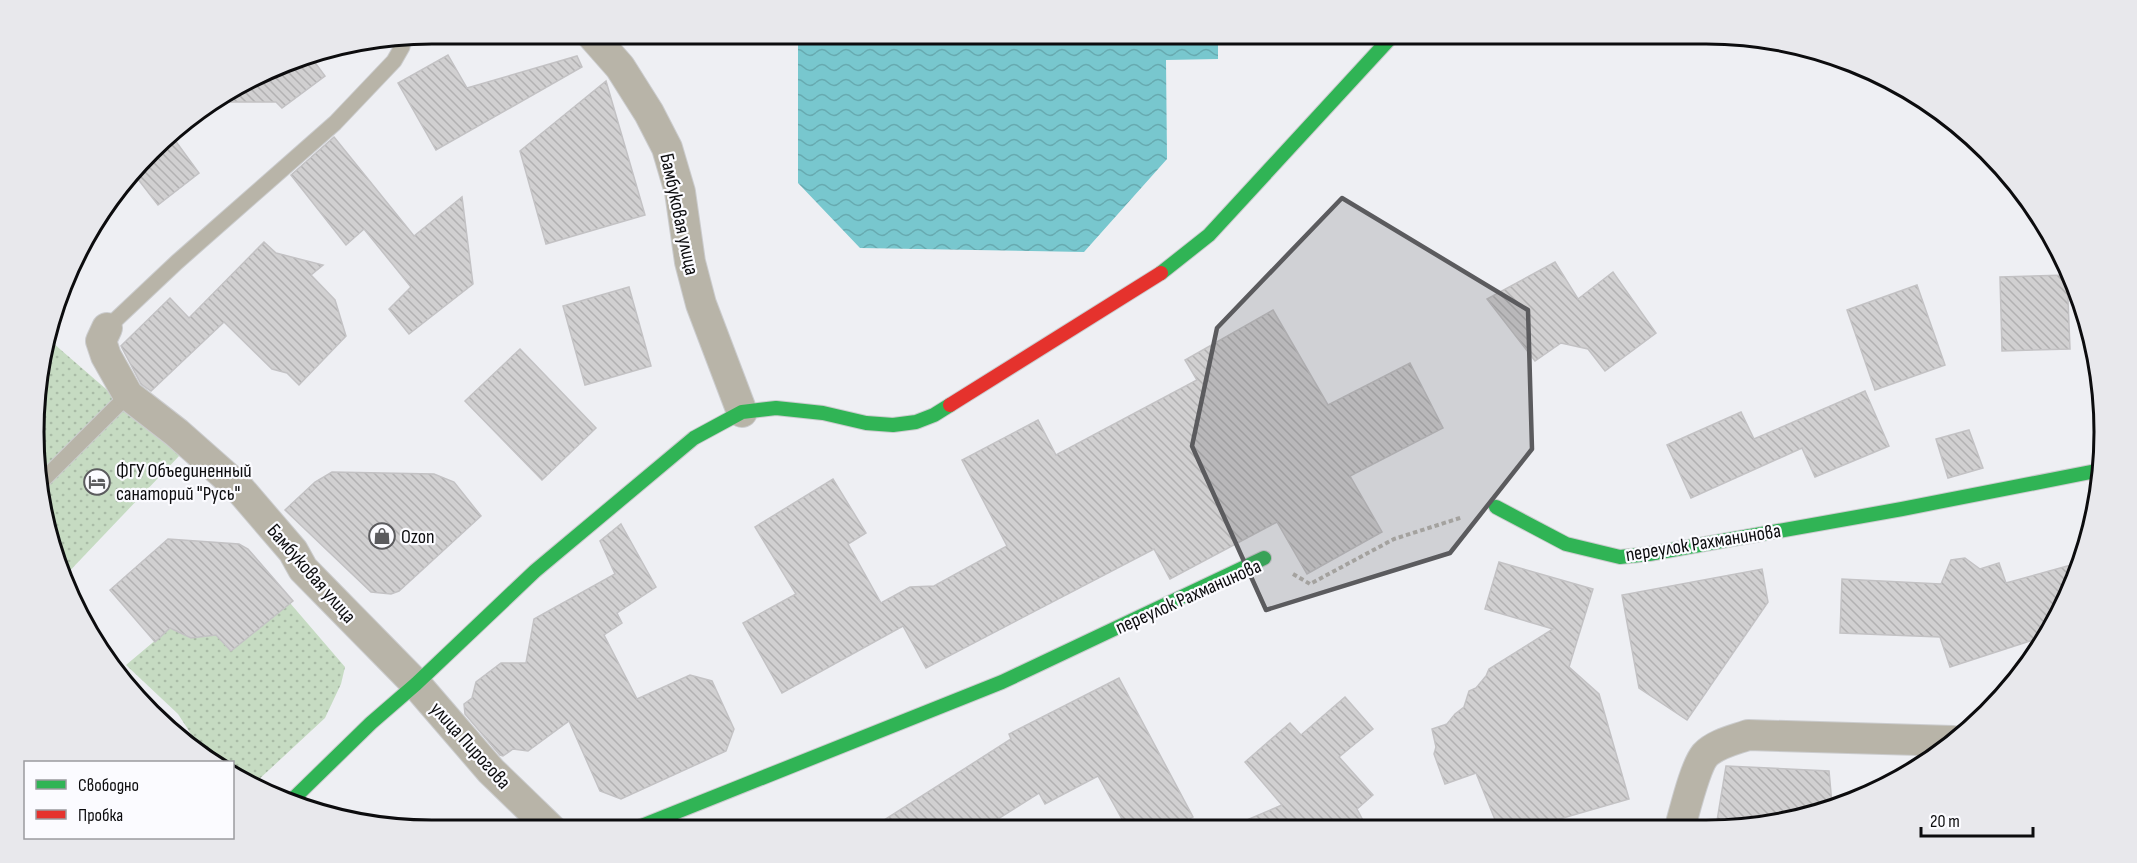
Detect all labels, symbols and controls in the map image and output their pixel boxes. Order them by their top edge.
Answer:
street label: Бамбуковая улица [654,151,704,277]
place label: ФГУ Объединенный санаторий "Русь" [116,459,252,506]
hotel icon: ФГУ Объединенный санаторий "Русь" [82,467,112,497]
street label: Бамбуковая улица [262,519,361,628]
street label: переулок Рахманинова [1624,519,1782,567]
shop icon: Ozon [367,521,397,551]
place label: Ozon [401,525,435,549]
street label: переулок Рахманинова [1112,554,1265,640]
street label: улица Пирогова [425,697,516,794]
legend [24,761,234,839]
text: Свободно [78,775,139,796]
scale bar [1921,800,2034,838]
text: Пробка [78,805,123,826]
text: 20 m [1930,811,1960,832]

